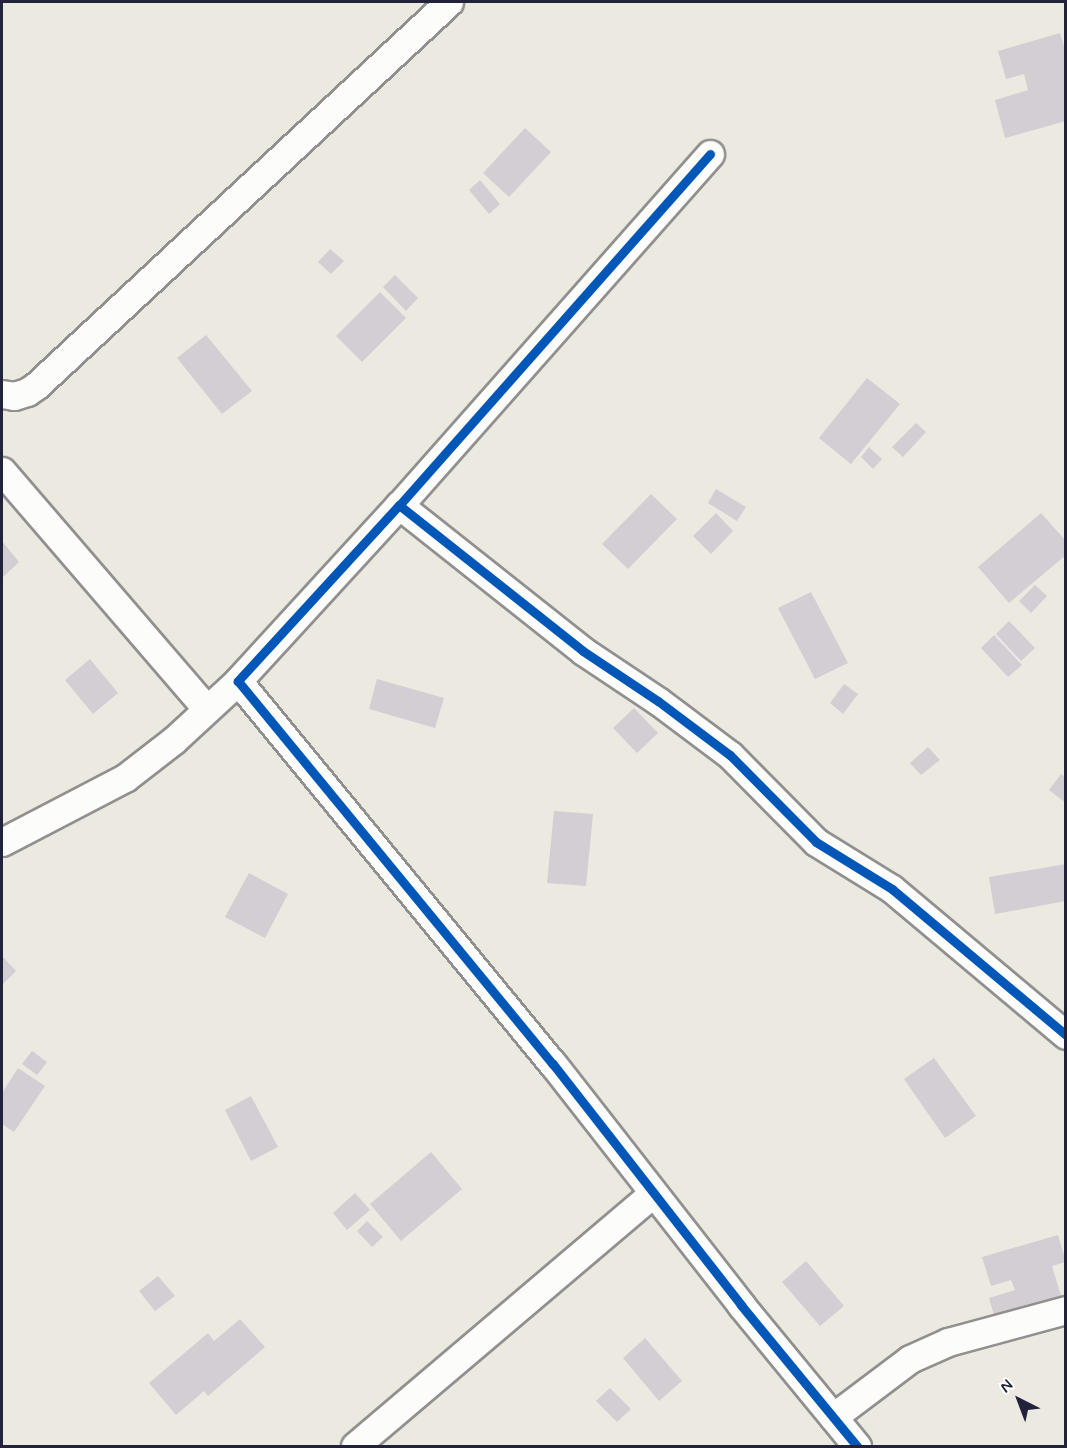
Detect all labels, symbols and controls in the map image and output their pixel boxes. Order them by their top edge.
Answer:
north arrow [989,1370,1049,1430]
text: N [996,1375,1018,1398]

